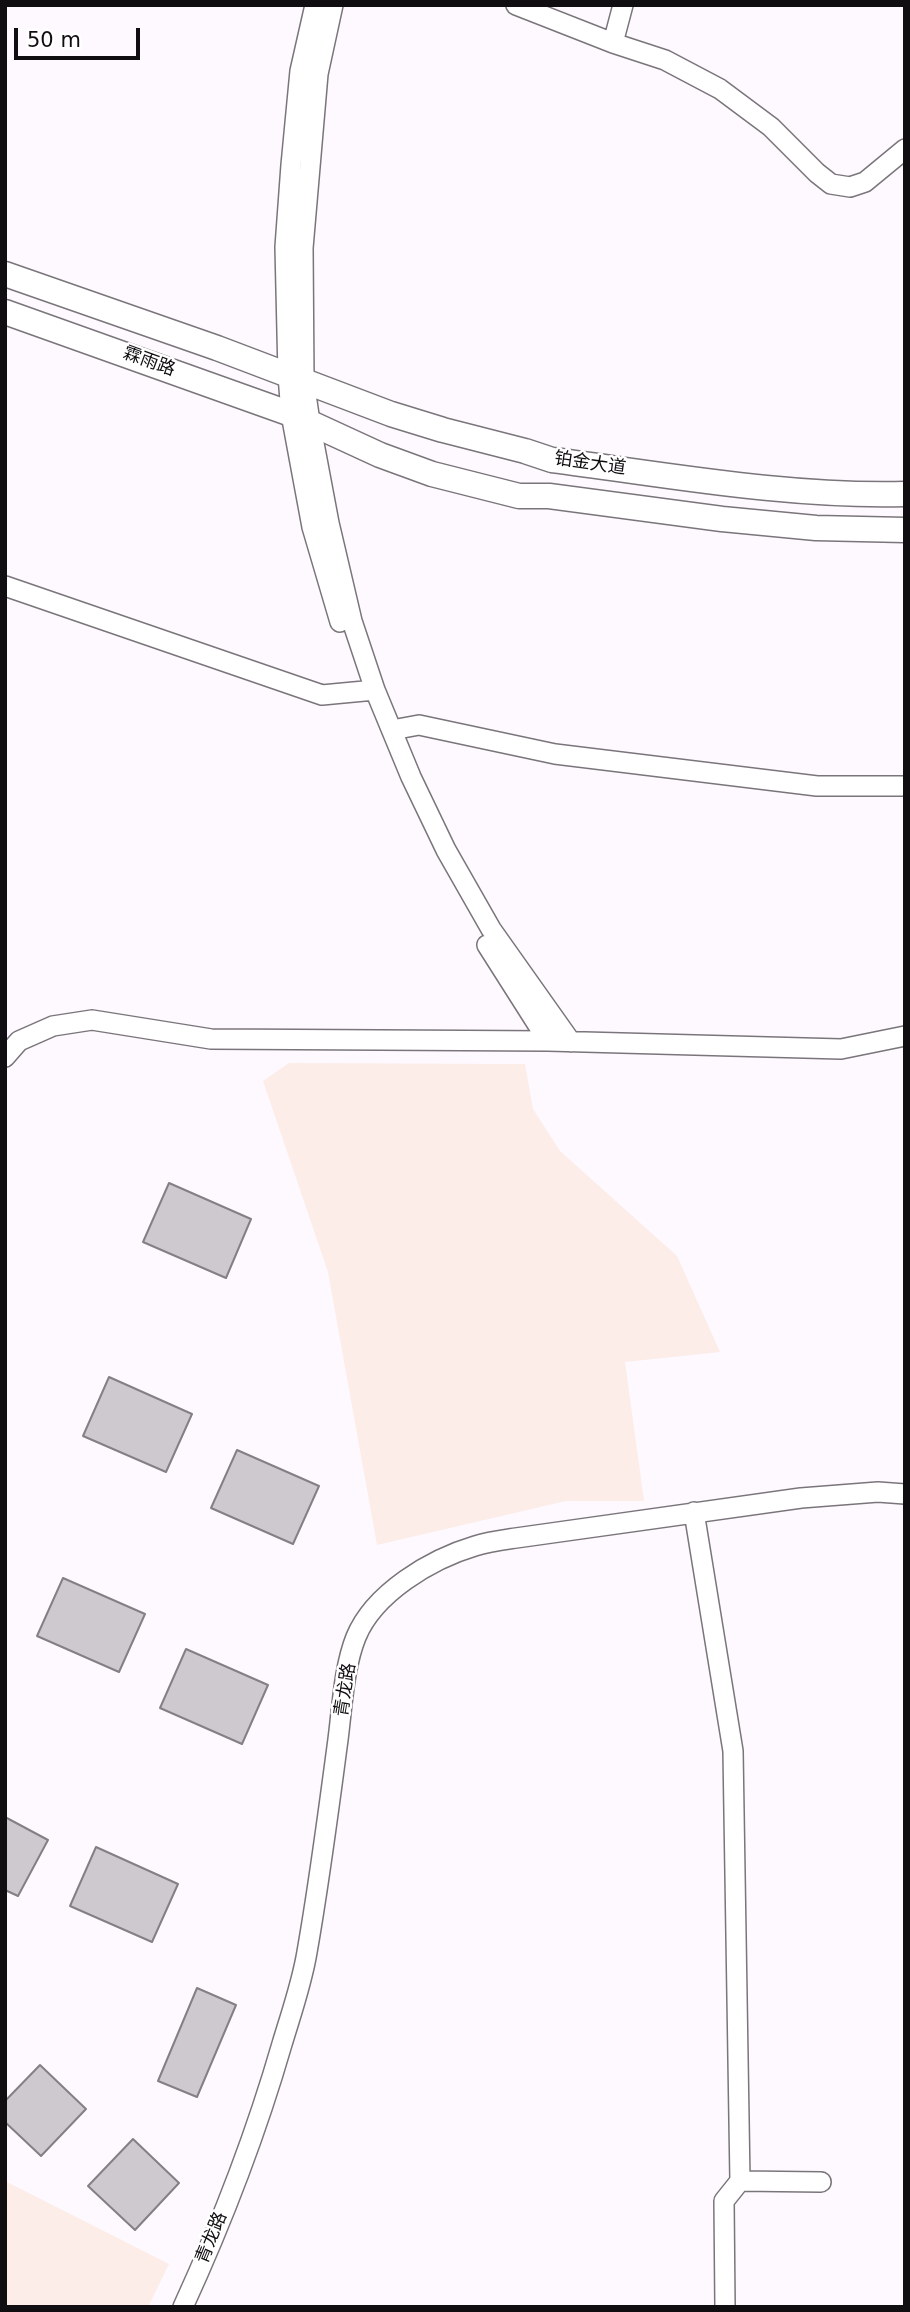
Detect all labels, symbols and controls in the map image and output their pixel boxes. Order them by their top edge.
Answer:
scale bar [18,14,144,58]
text: 50 m [27,28,81,52]
street label: 霖雨路 [120,343,178,381]
street label: 铂金大道 [553,448,627,480]
street label: 青龙路 [331,1662,361,1718]
street label: 青龙路 [192,2209,232,2267]

